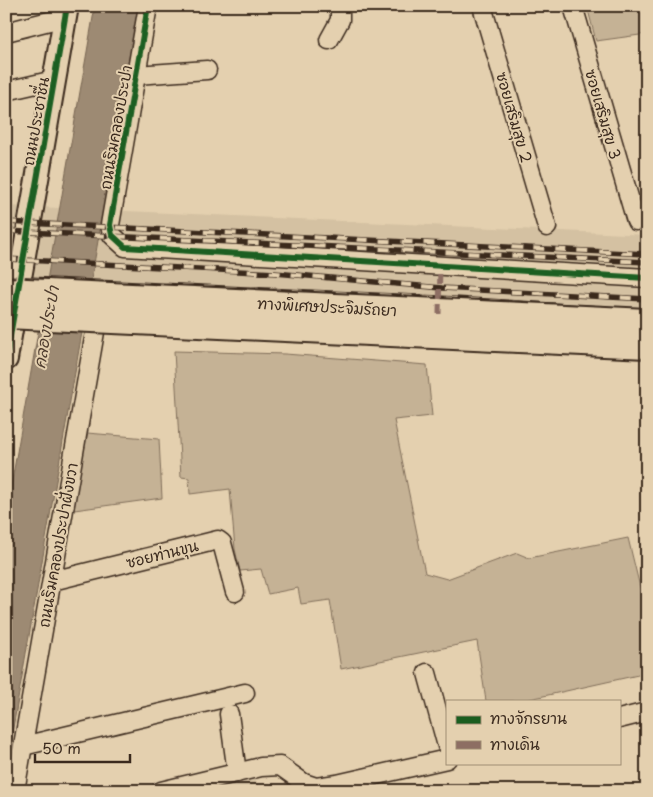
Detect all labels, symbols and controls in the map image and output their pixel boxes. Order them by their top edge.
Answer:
street label: ถนนริมคลองประปา [93,63,137,191]
street label: ซอยเสริมสุข 3 [579,66,628,162]
street label: ซอยเสริมสุข 2 [490,69,539,165]
street label: ถนนประชาชื่น [15,75,54,167]
water label: คลองประปา [26,283,64,370]
street label: ทางพิเศษประจิมรัถยา [256,291,398,321]
street label: ถนนริมคลองประปาฝั่งขวา [31,461,83,629]
street label: ซอยท่านขุน [123,533,201,574]
legend [446,700,620,764]
text: ทางจักรยาน [490,706,567,729]
scale bar [35,732,130,764]
text: ทางเดิน [490,732,540,755]
text: 50 m [42,736,81,759]

